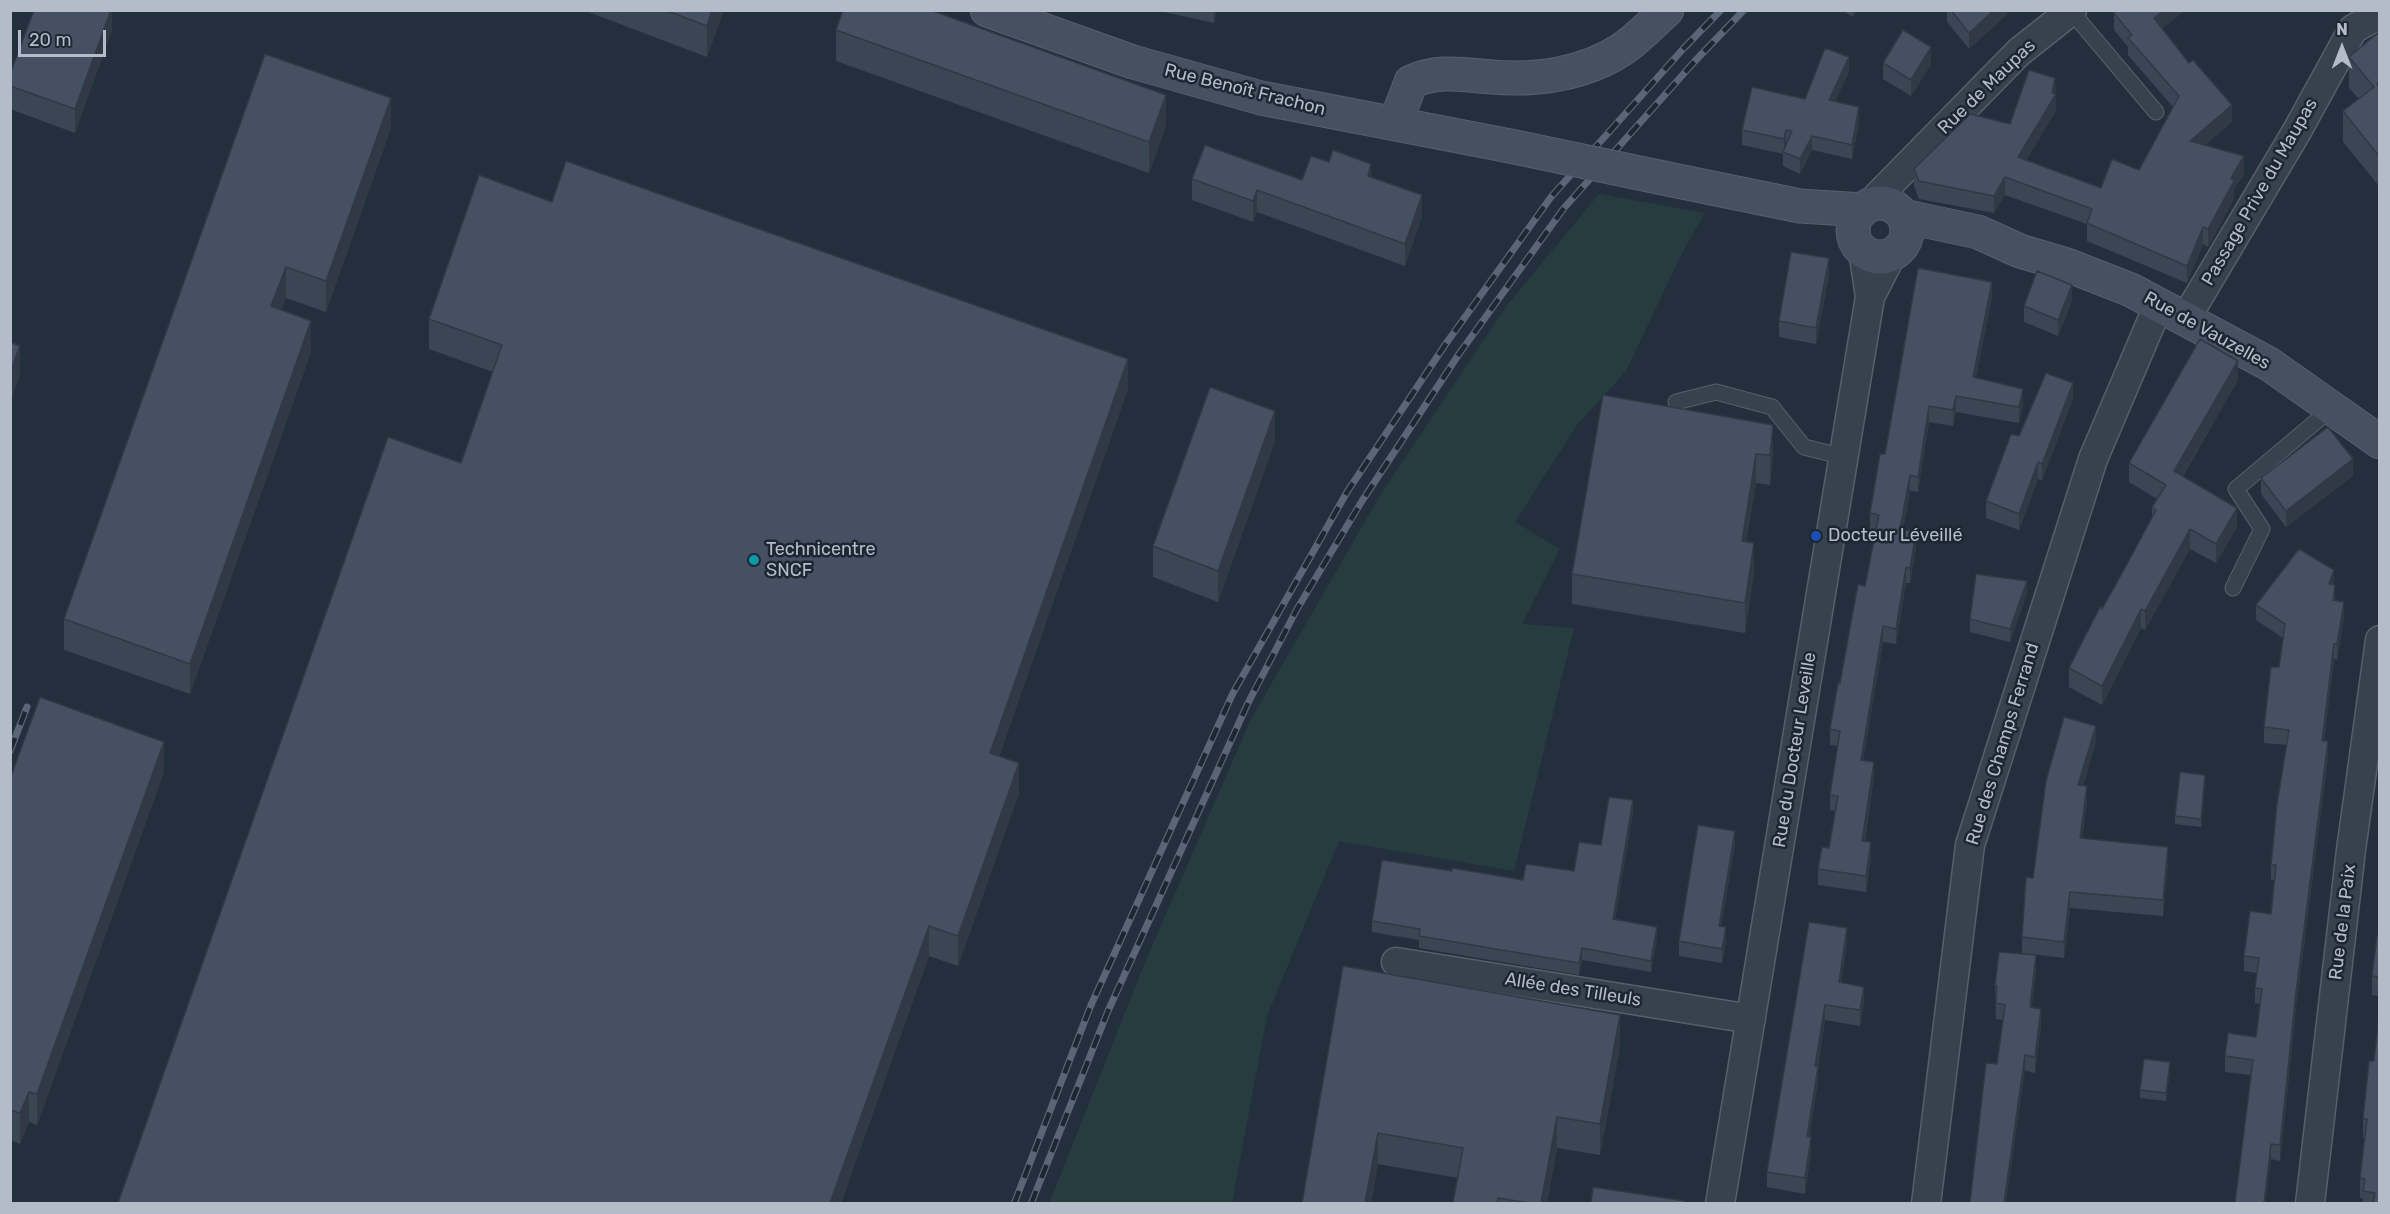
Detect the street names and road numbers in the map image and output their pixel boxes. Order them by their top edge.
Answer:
street label: Rue de Maupas [1934,35,2040,139]
street label: Rue Benoît Frachon [1162,60,1328,120]
street label: Passage Prive du Maupas [2197,95,2323,289]
street label: Rue de Vauzelles [2140,287,2274,375]
street label: Rue des Champs Ferrand [1962,640,2044,848]
street label: Rue du Docteur Leveille [1769,651,1821,849]
street label: Rue de la Paix [2325,863,2361,981]
street label: Allée des Tilleuls [1503,969,1643,1011]

